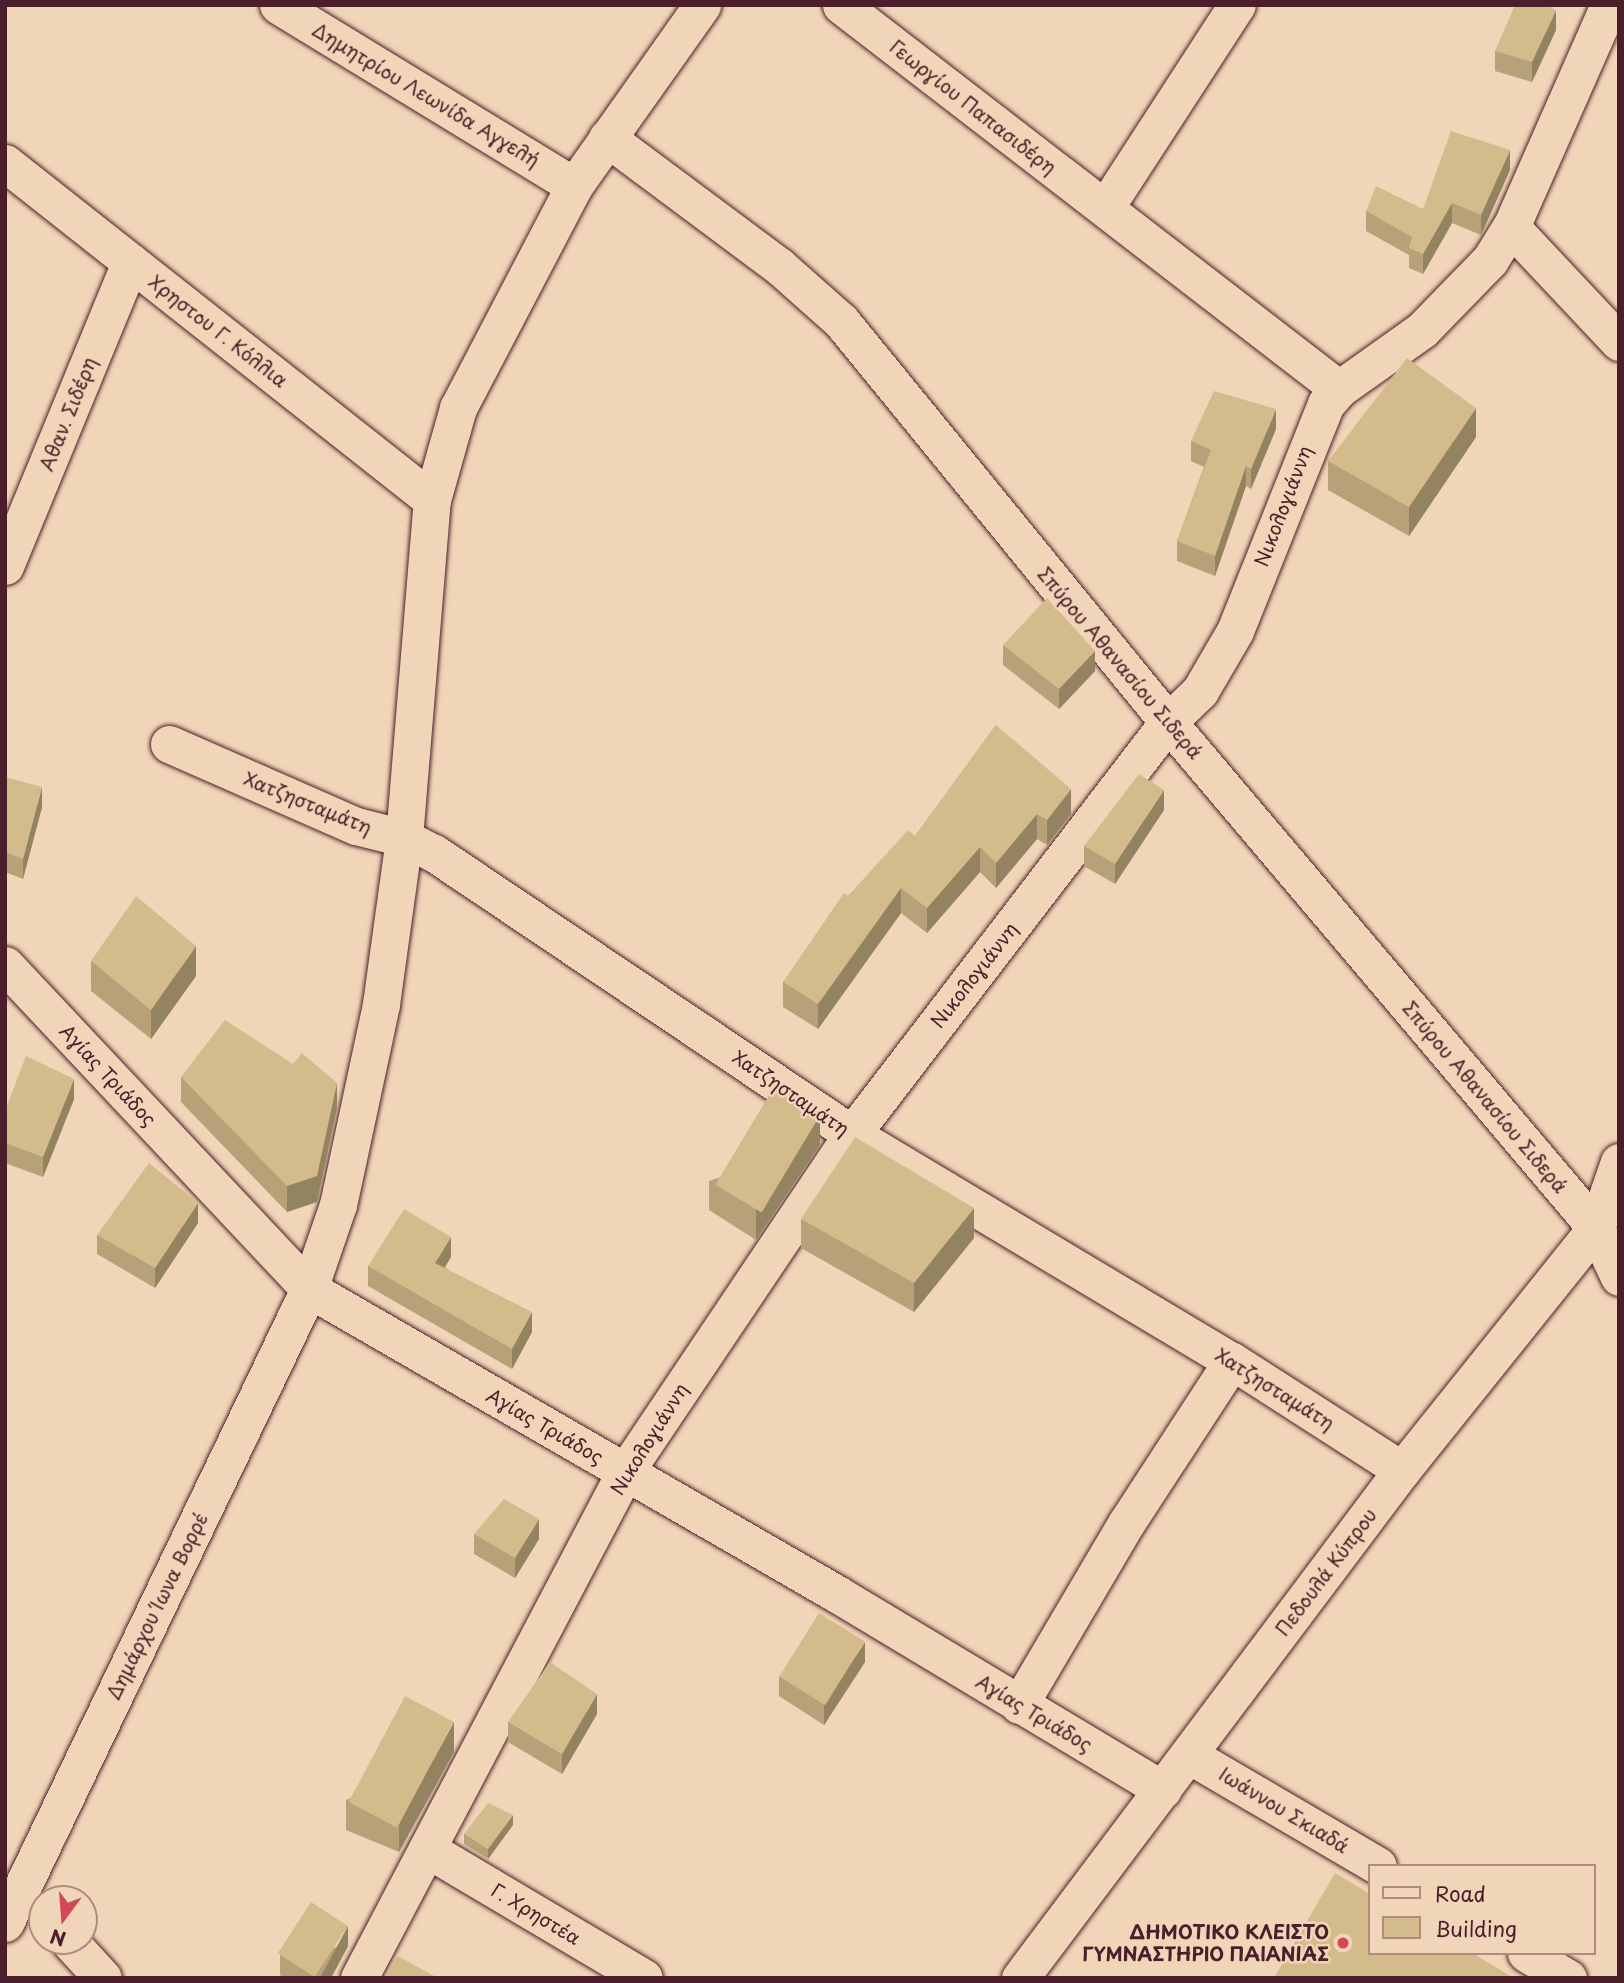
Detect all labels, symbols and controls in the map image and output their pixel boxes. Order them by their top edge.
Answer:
street label: Δημητρίου Λεωνίδα Αγγελή [309,18,543,172]
street label: Γεωργίου Παπασιδέρη [885,35,1061,179]
street label: Χρηστου Γ. Κόλλια [144,270,292,392]
street label: Αθαν. Σιδέρη [35,354,101,474]
street label: Νικολογιάννη [1249,442,1317,570]
street label: Σπύρου Αθανασίου Σιδερά [1034,563,1206,763]
street label: Χατζησταμάτη [241,767,375,839]
street label: Νικολογιάννη [926,918,1022,1032]
street label: Σπύρου Αθανασίου Σιδερά [1399,997,1571,1197]
street label: Αγίας Τριάδος [55,1019,161,1131]
street label: Χατζησταμάτη [728,1046,854,1140]
street label: Χατζησταμάτη [1211,1343,1339,1435]
street label: Νικολογιάννη [606,1379,692,1499]
street label: Αγίας Τριάδος [482,1383,608,1469]
street label: Πεδουλά Κύπρου [1271,1504,1381,1640]
street label: Δημάρχου Ίωνα Βορρέ [102,1508,212,1704]
street label: Αγίας Τριάδος [971,1669,1097,1757]
street label: Ιωάννου Σκιαδά [1215,1762,1353,1858]
legend [1368,1864,1596,1955]
text: Road [1435,1877,1486,1909]
street label: Γ. Χρηστέα [487,1878,585,1950]
north arrow [28,1885,98,1955]
text: Building [1435,1912,1517,1944]
place label: ΔΗΜΟΤΙΚΟ ΚΛΕΙΣΤΟ ΓΥΜΝΑΣΤΗΡΙΟ ΠΑΙΑΝΙΑΣ [1081,1921,1329,1965]
text: N [47,1923,69,1954]
marker: ΔΗΜΟΤΙΚΟ ΚΛΕΙΣΤΟ ΓΥΜΝΑΣΤΗΡΙΟ ΠΑΙΑΝΙΑΣ [1335,1935,1351,1951]

